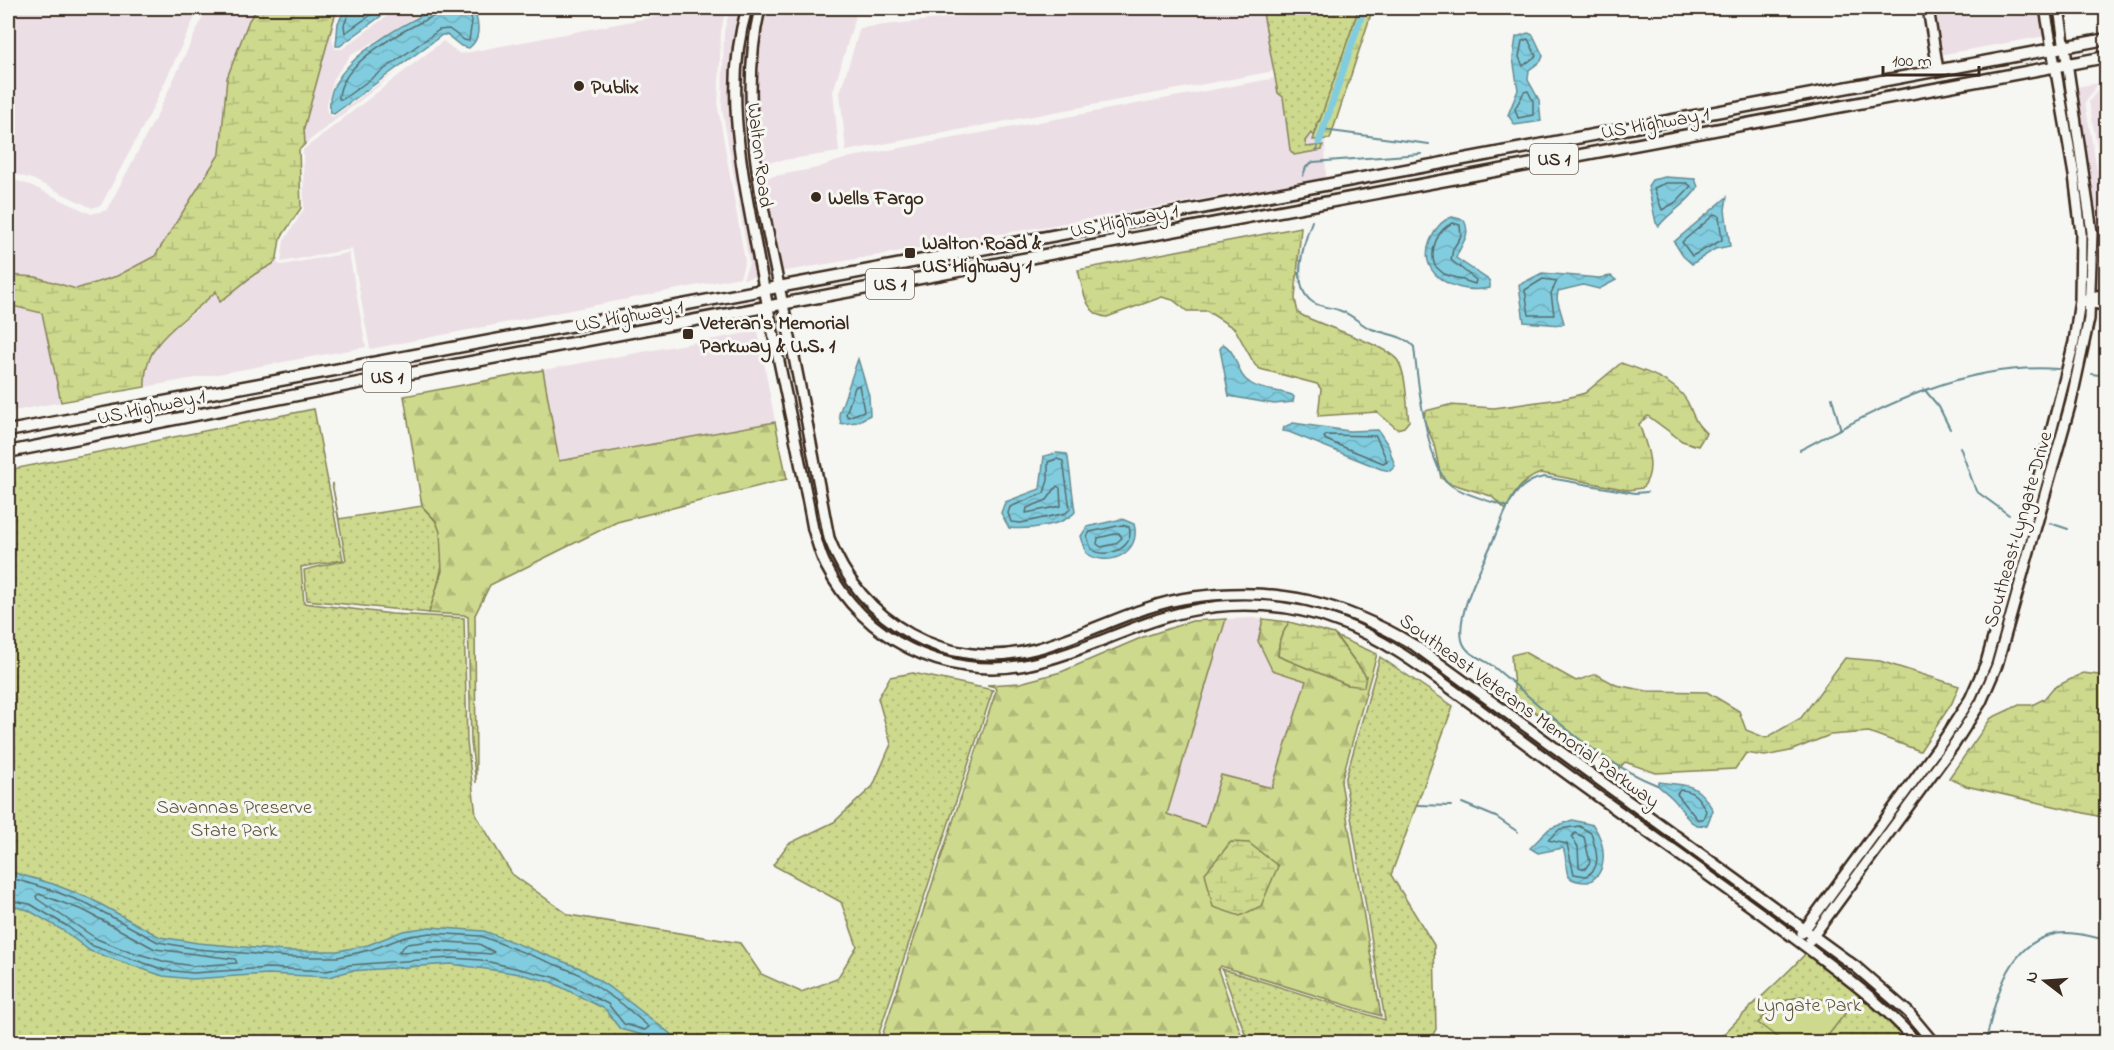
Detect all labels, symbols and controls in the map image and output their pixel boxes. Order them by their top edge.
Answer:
scale bar [1883,39,1979,77]
text: 100 m [1892,49,1932,75]
place label: Publix [591,74,639,103]
marker: Publix [572,79,586,93]
street label: Walton Road [738,101,779,209]
street label: US Highway 1 [1599,101,1712,149]
road number: US 1 [1530,144,1578,174]
place label: Wells Fargo [828,185,924,215]
marker: Wells Fargo [809,190,823,204]
street label: US Highway 1 [1068,198,1181,248]
place label: Walton Road & US Highway 1 [922,230,1042,283]
marker: Walton Road & US Highway 1 [903,246,917,260]
road number: US 1 [866,269,914,299]
street label: US Highway 1 [573,294,686,342]
place label: Veteran's Memorial Parkway & U.S. 1 [699,310,849,363]
marker: Veteran's Memorial Parkway & U.S. 1 [681,327,695,341]
road number: US 1 [363,362,411,392]
street label: US Highway 1 [95,383,208,435]
street label: Southeast Lyngate Drive [1977,428,2062,632]
street label: Southeast Veterans Memorial Parkway [1392,607,1665,817]
park label: Savannas Preserve State Park [156,794,312,846]
north arrow [2015,951,2075,1011]
text: N [2020,968,2046,986]
park label: Lyngate Park [1757,992,1862,1022]

